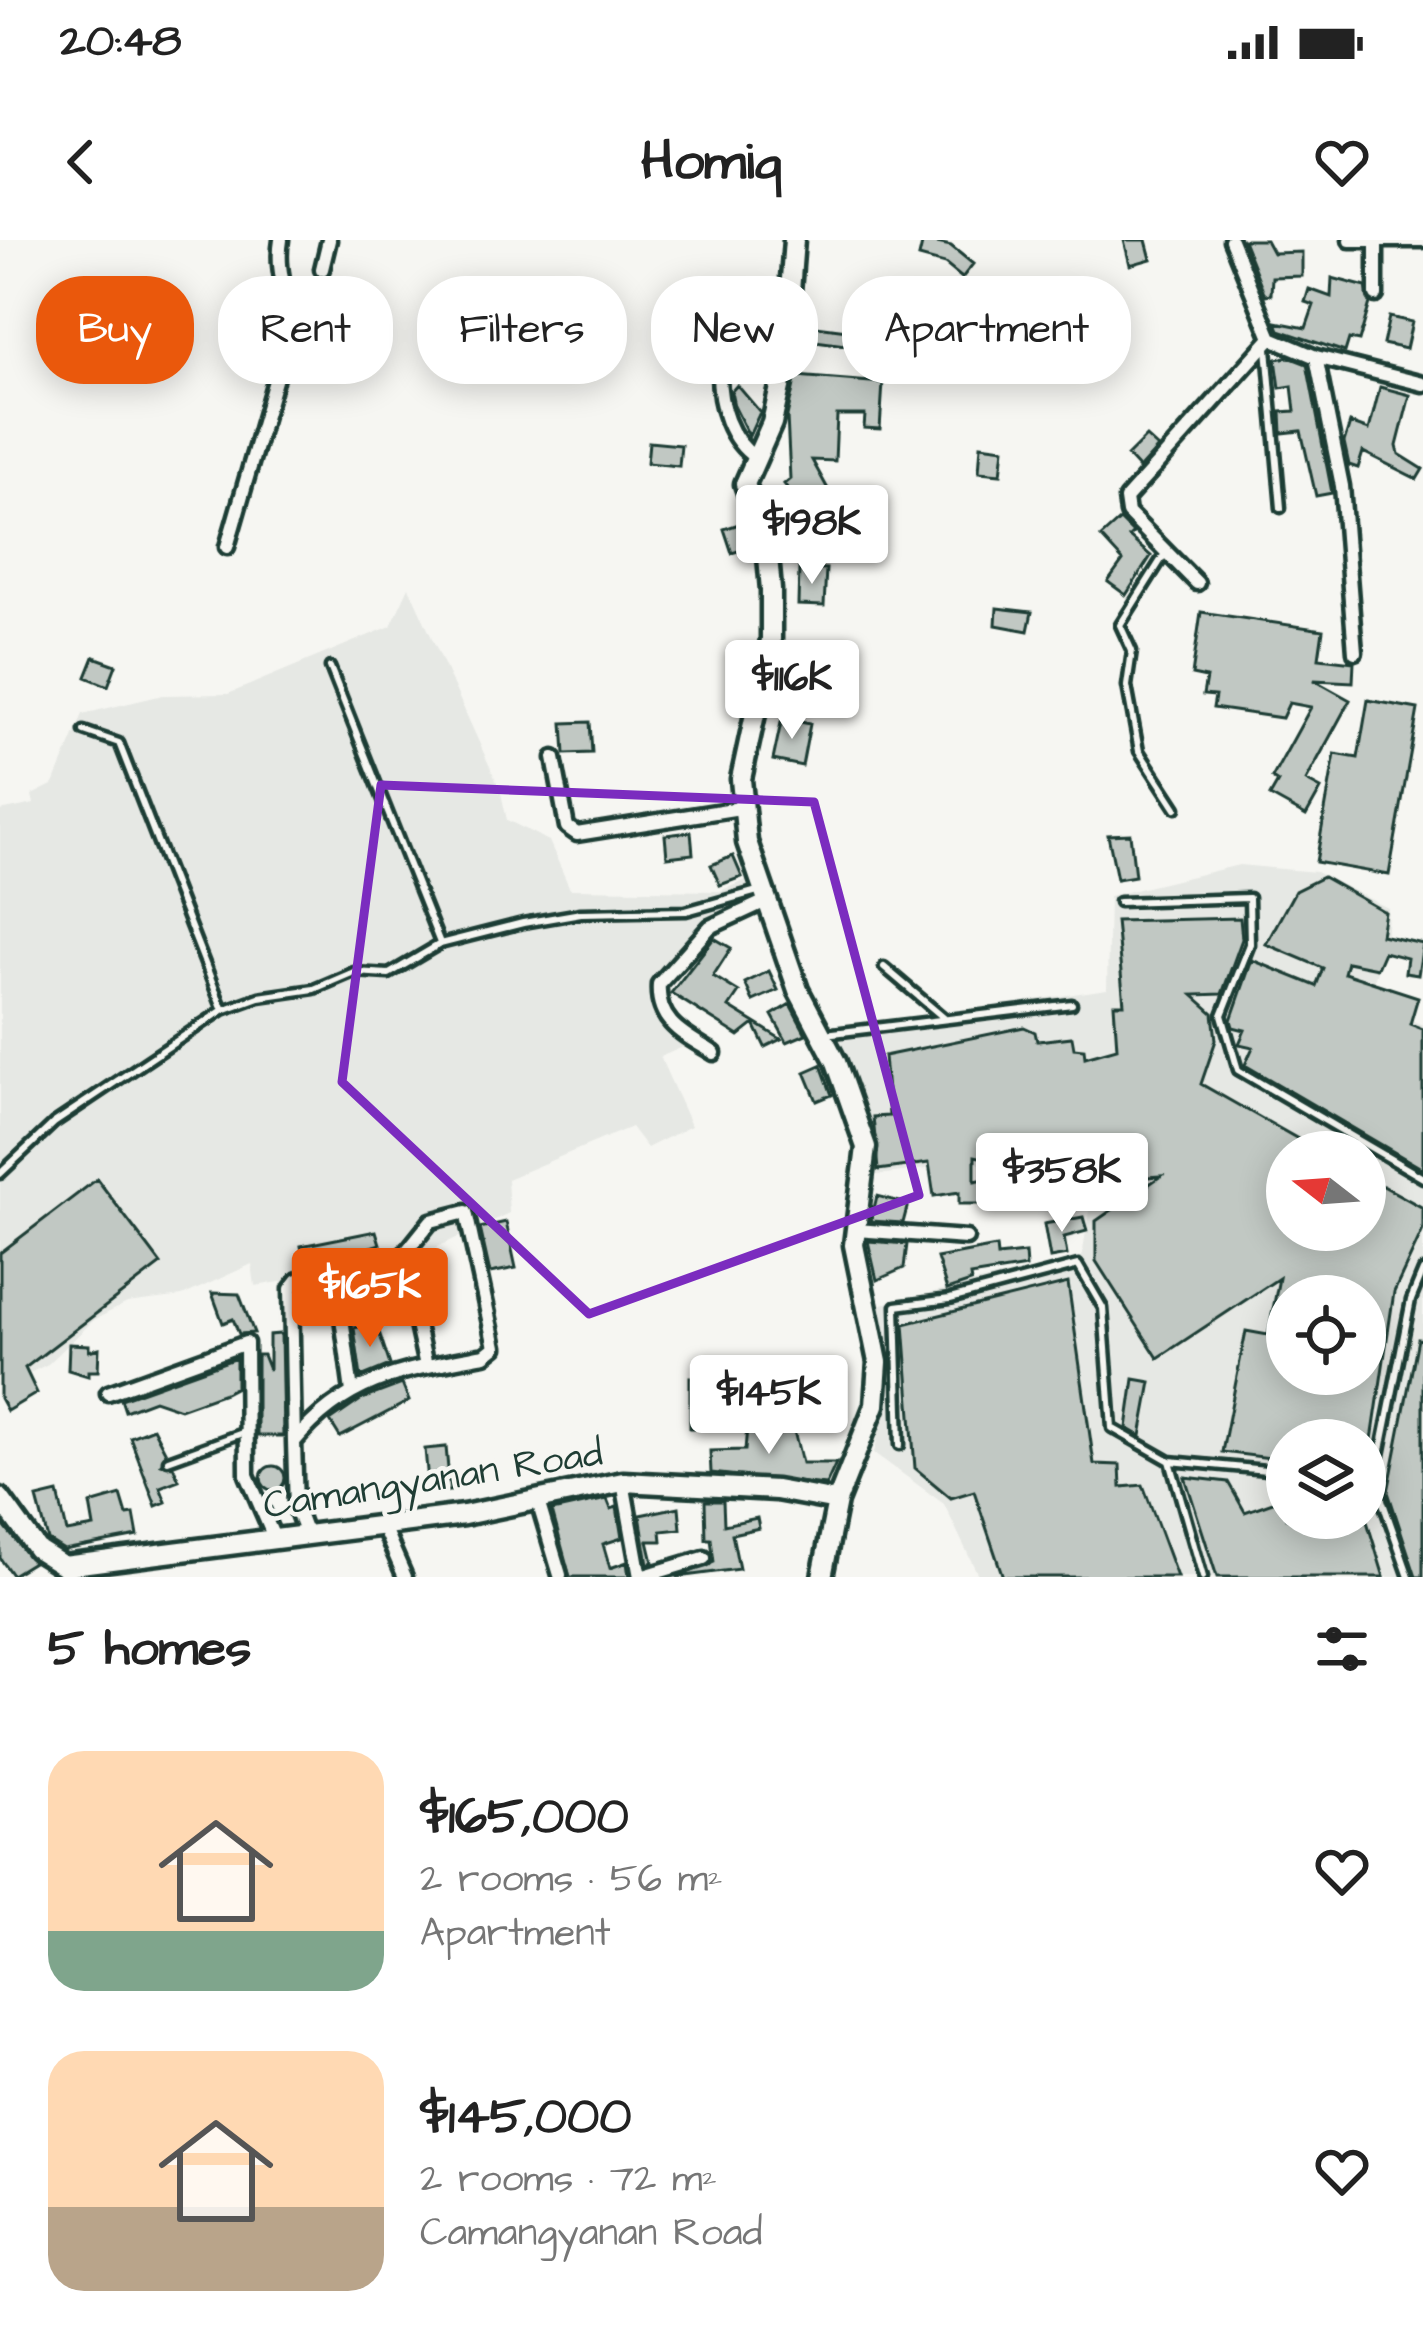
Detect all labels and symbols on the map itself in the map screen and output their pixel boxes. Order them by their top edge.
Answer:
pin: $198K [728,485,896,587]
pin: $116K [708,640,876,742]
north arrow [1266,1131,1386,1251]
pin: $358K [978,1133,1146,1235]
pin: $165K [286,1248,454,1350]
pin: $145K [685,1355,853,1457]
street label: Camangyanan Road [260,1427,607,1534]

